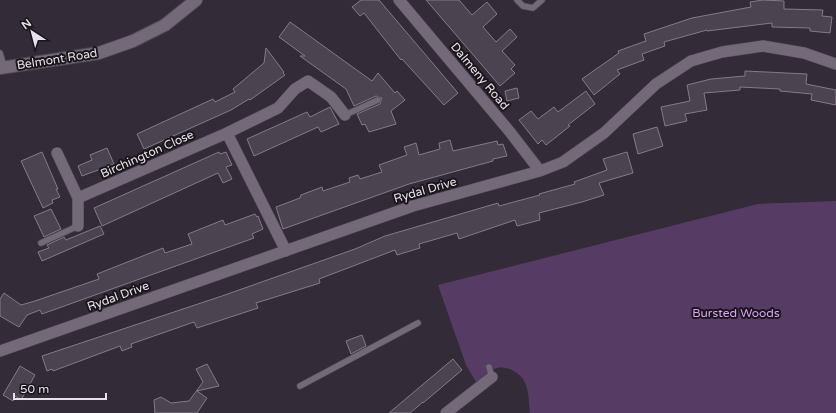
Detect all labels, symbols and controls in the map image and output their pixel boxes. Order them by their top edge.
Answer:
north arrow [12,12,52,52]
text: N [19,16,34,32]
street label: Dalmeny Road [448,40,512,112]
street label: Belmont Road [16,46,98,72]
street label: Birchington Close [98,127,196,181]
street label: Rydal Drive [392,174,458,206]
street label: Rydal Drive [85,278,151,314]
park label: Bursted Woods [692,306,780,320]
scale bar [14,375,106,401]
text: 50 m [20,382,49,396]

